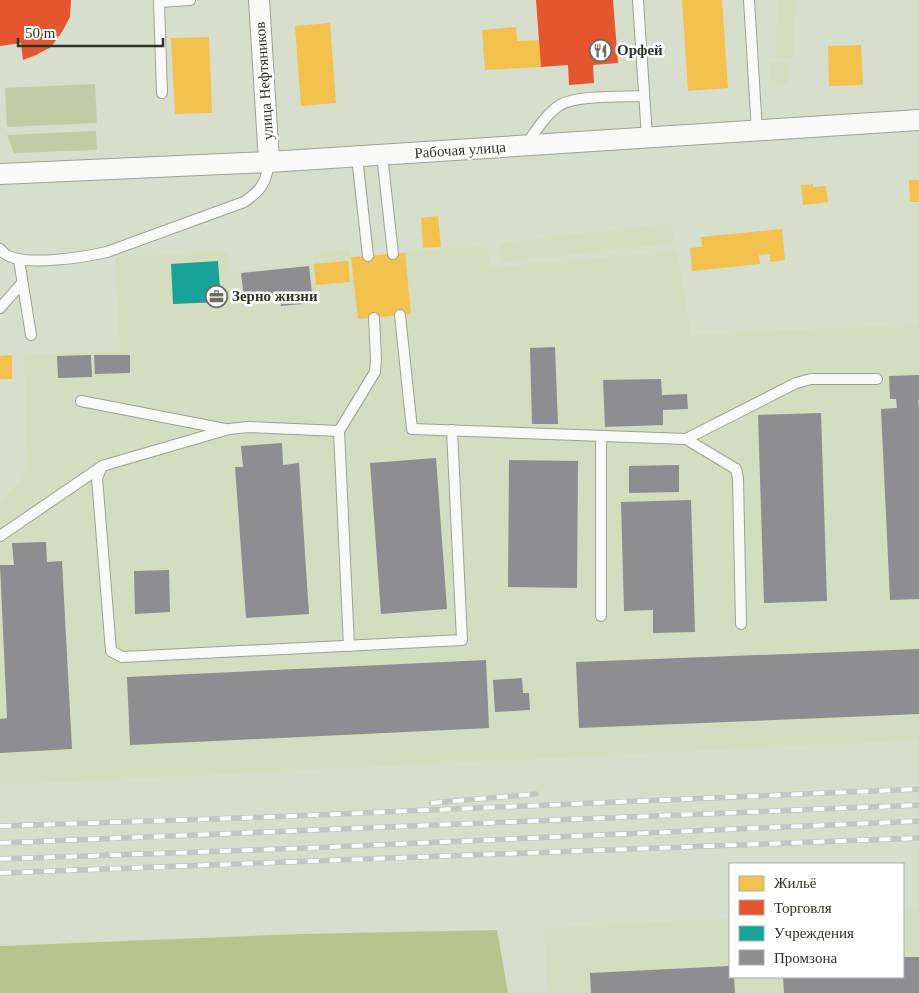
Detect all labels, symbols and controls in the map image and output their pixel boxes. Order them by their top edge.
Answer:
scale bar [18,15,162,47]
street label: улица Нефтяников [252,21,276,141]
text: 50 m [25,25,56,41]
restaurant icon: Орфей [589,38,613,62]
place label: Орфей [617,42,663,58]
street label: Рабочая улица [414,139,507,161]
office icon: Зерно жизни [204,284,228,308]
place label: Зерно жизни [232,288,318,304]
legend [729,863,904,978]
text: Жильё [774,875,817,891]
text: Торговля [774,900,832,916]
text: Учреждения [774,925,854,941]
text: Промзона [774,950,837,966]

